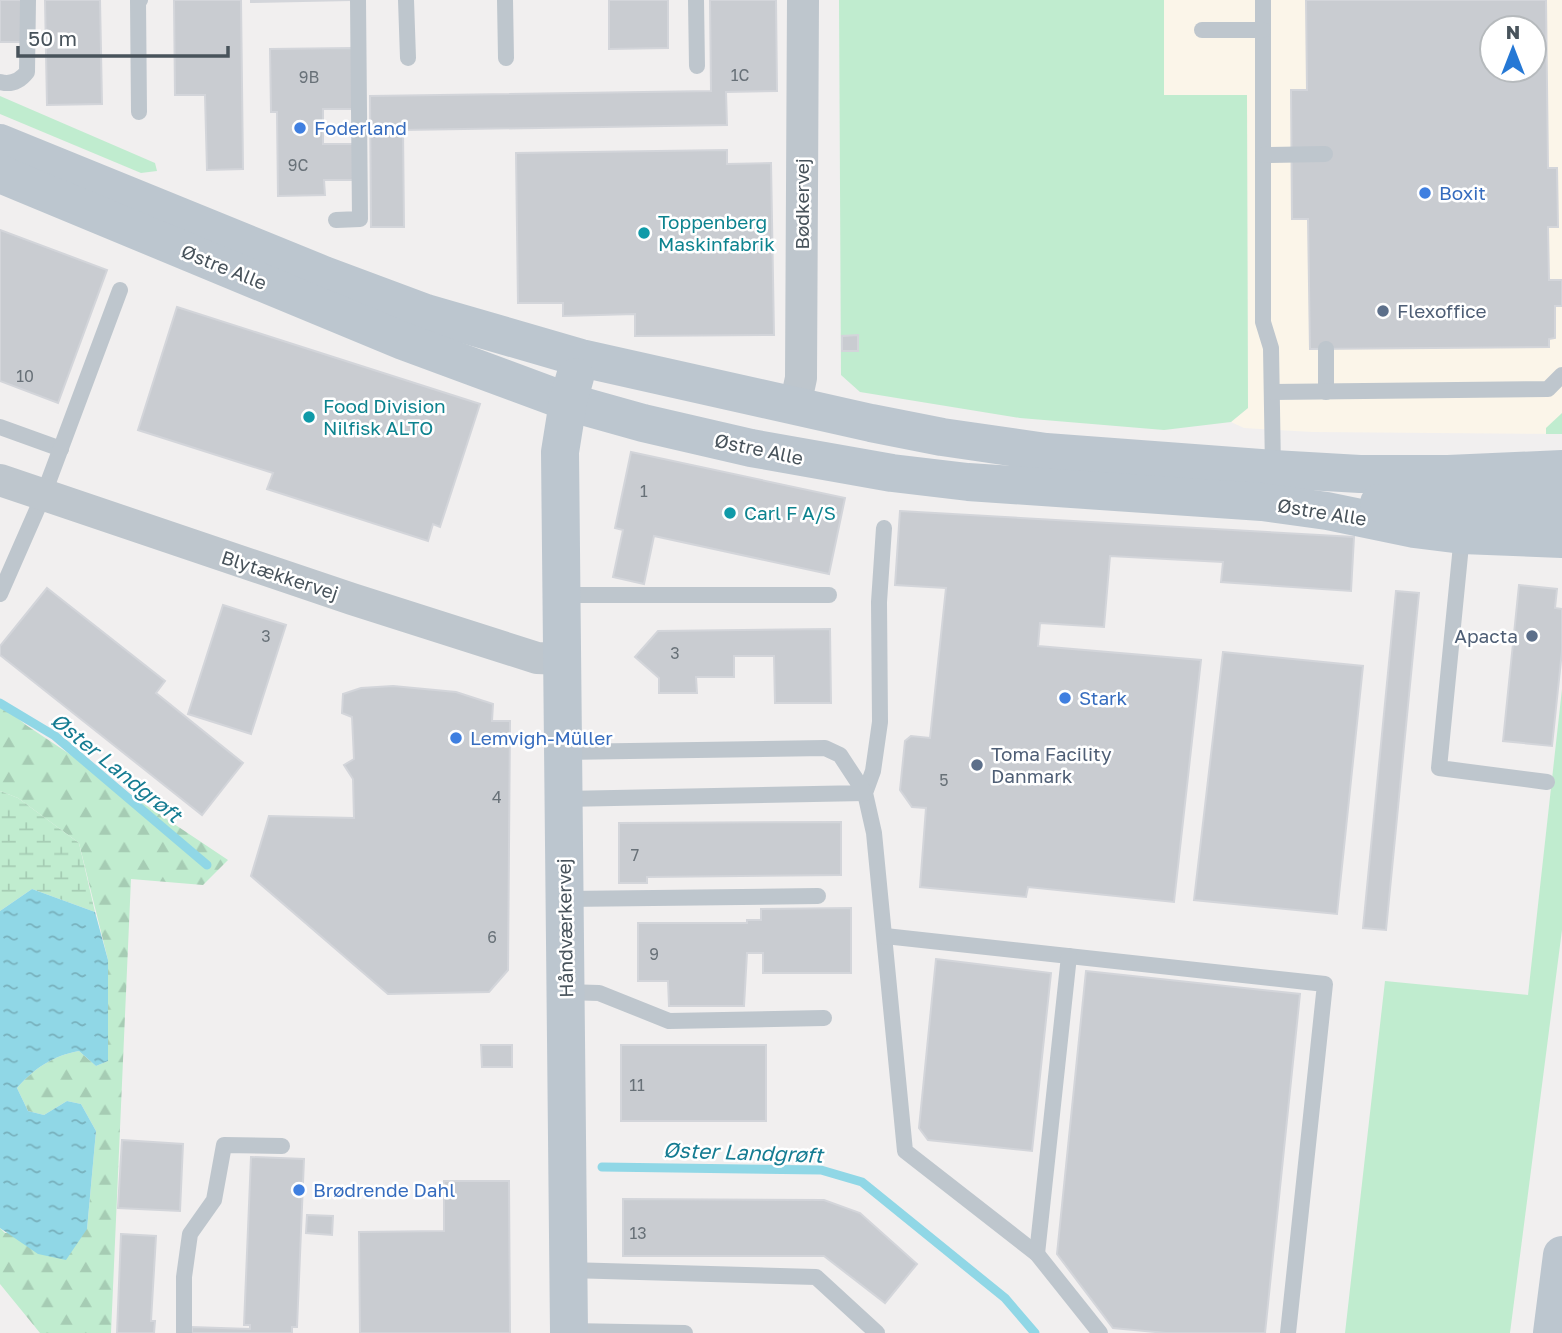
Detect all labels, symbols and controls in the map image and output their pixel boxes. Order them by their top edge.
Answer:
scale bar [18,14,228,58]
north arrow [1478,14,1548,84]
text: N [1506,20,1520,43]
text: 50 m [28,25,77,51]
house number: 1C [731,65,749,85]
house number: 9B [299,67,319,87]
place label: Foderland [314,116,407,139]
marker: Foderland [292,120,308,136]
house number: 9C [288,155,308,175]
street label: Bødkervej [790,158,813,250]
place label: Boxit [1439,181,1486,204]
marker: Boxit [1417,185,1433,201]
place label: Toppenberg Maskinfabrik [658,210,775,255]
marker: Toppenberg Maskinfabrik [636,225,652,241]
street label: Østre Alle [178,239,270,294]
place label: Flexoffice [1397,299,1487,322]
marker: Flexoffice [1375,303,1391,319]
house number: 10 [16,366,34,386]
place label: Food Division Nilfisk ALTO [323,394,446,439]
marker: Food Division Nilfisk ALTO [301,409,317,425]
street label: Østre Alle [713,428,806,469]
house number: 1 [640,481,648,501]
street label: Østre Alle [1276,493,1368,530]
place label: Carl F A/S [744,501,836,524]
marker: Carl F A/S [722,505,738,521]
street label: Blytækkervej [219,545,341,604]
place label: Apacta [1454,624,1518,647]
house number: 3 [261,626,271,646]
marker: Apacta [1524,628,1540,644]
house number: 3 [670,643,680,663]
place label: Stark [1079,686,1128,709]
marker: Stark [1057,690,1073,706]
water label: Øster Landgrøft [46,707,189,829]
place label: Lemvigh-Müller [470,726,613,749]
marker: Lemvigh-Müller [448,730,464,746]
place label: Toma Facility Danmark [991,742,1112,787]
marker: Toma Facility Danmark [969,757,985,773]
house number: 5 [939,770,949,790]
house number: 4 [492,787,502,807]
house number: 7 [631,845,639,865]
street label: Håndværkervej [552,858,577,998]
house number: 6 [487,927,497,947]
house number: 9 [649,944,659,964]
house number: 11 [629,1075,645,1095]
water label: Øster Landgrøft [663,1136,826,1168]
place label: Brødrende Dahl [313,1178,455,1201]
marker: Brødrende Dahl [291,1182,307,1198]
house number: 13 [629,1223,647,1243]

